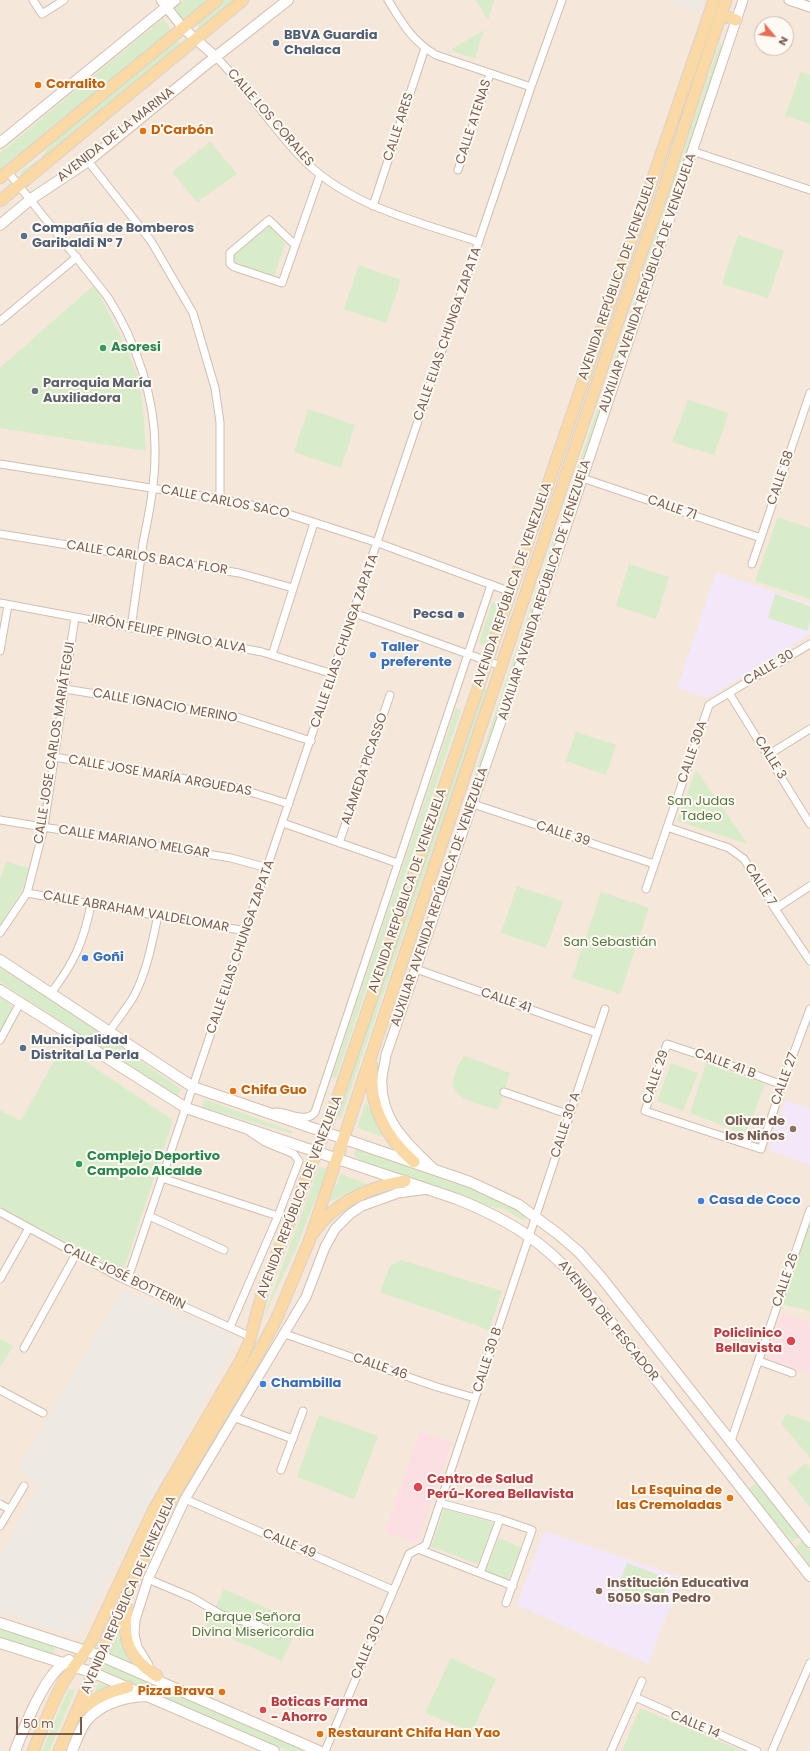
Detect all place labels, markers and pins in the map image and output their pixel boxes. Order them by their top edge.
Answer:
place label: BBVA Guardia Chalaca [284,28,378,59]
marker: BBVA Guardia Chalaca [271,38,281,48]
place label: Corralito [46,77,105,93]
marker: Corralito [33,80,43,90]
place label: D'Carbón [151,123,213,139]
marker: D'Carbón [138,126,148,136]
place label: Compañía de Bomberos Garibaldi Nº 7 [32,221,194,252]
marker: Compañía de Bomberos Garibaldi Nº 7 [19,231,29,241]
place label: Asoresi [111,340,161,356]
marker: Asoresi [98,343,108,353]
place label: Parroquia María Auxiliadora [43,376,152,407]
marker: Parroquia María Auxiliadora [30,386,40,396]
place label: Pecsa [413,607,453,623]
marker: Pecsa [456,610,466,620]
place label: Taller preferente [381,640,452,671]
marker: Taller preferente [368,650,378,660]
place label: Goñi [93,950,124,966]
marker: Goñi [80,953,90,963]
place label: Municipalidad Distrital La Perla [31,1033,139,1064]
marker: Municipalidad Distrital La Perla [18,1043,28,1053]
place label: Chifa Guo [241,1083,307,1099]
marker: Chifa Guo [228,1086,238,1096]
place label: Olivar de los Niños [725,1114,785,1145]
marker: Olivar de los Niños [788,1124,798,1134]
place label: Complejo Deportivo Campolo Alcalde [87,1149,220,1180]
marker: Complejo Deportivo Campolo Alcalde [74,1159,84,1169]
place label: Casa de Coco [709,1193,800,1209]
marker: Casa de Coco [696,1196,706,1206]
place label: Policlinico Bellavista [714,1326,782,1357]
marker: Policlinico Bellavista [785,1335,797,1347]
place label: Chambilla [271,1376,341,1392]
marker: Chambilla [258,1379,268,1389]
place label: Centro de Salud Perú-Korea Bellavista [427,1472,574,1503]
marker: Centro de Salud Perú-Korea Bellavista [412,1481,424,1493]
place label: La Esquina de las Cremoladas [616,1483,722,1514]
marker: La Esquina de las Cremoladas [725,1493,735,1503]
place label: Institución Educativa 5050 San Pedro [607,1576,749,1607]
marker: Institución Educativa 5050 San Pedro [594,1586,604,1596]
place label: Pizza Brava [138,1684,214,1700]
marker: Pizza Brava [217,1687,227,1697]
place label: Boticas Farma - Ahorro [271,1695,368,1726]
marker: Boticas Farma - Ahorro [258,1705,268,1715]
place label: Restaurant Chifa Han Yao [328,1726,500,1742]
marker: Restaurant Chifa Han Yao [315,1729,325,1739]

